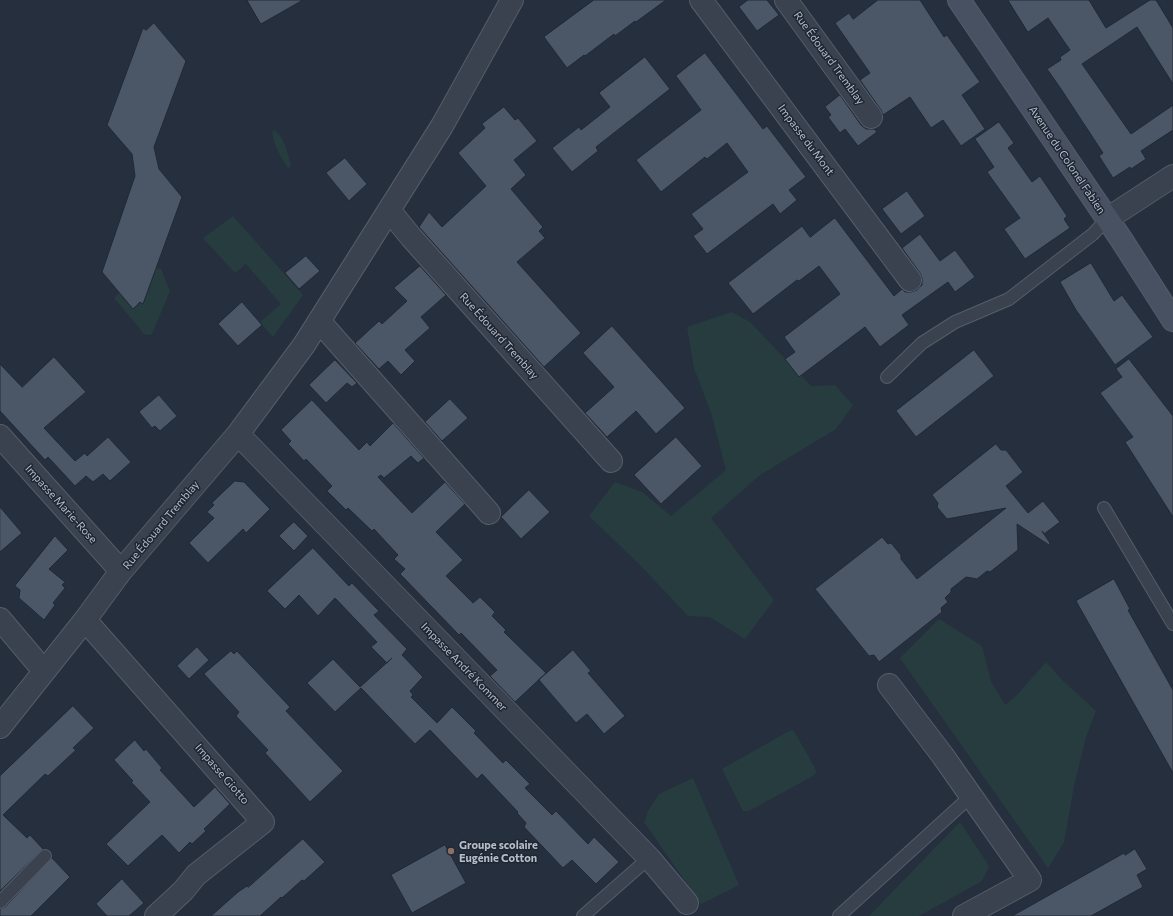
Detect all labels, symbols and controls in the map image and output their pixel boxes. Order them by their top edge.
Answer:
street label: Rue Édouard Tremblay [791,9,867,107]
street label: Impasse du Mont [775,102,837,178]
street label: Avenue du Colonel Fabien [1026,104,1108,216]
street label: Rue Édouard Tremblay [457,290,541,382]
street label: Impasse Marie-Rose [22,462,100,546]
street label: Rue Édouard Tremblay [120,478,202,572]
street label: Impasse André Kommer [418,620,510,714]
street label: Impasse Giotto [192,741,252,807]
place label: Groupe scolaire Eugénie Cotton [459,838,538,864]
marker: Groupe scolaire Eugénie Cotton [446,846,456,856]

